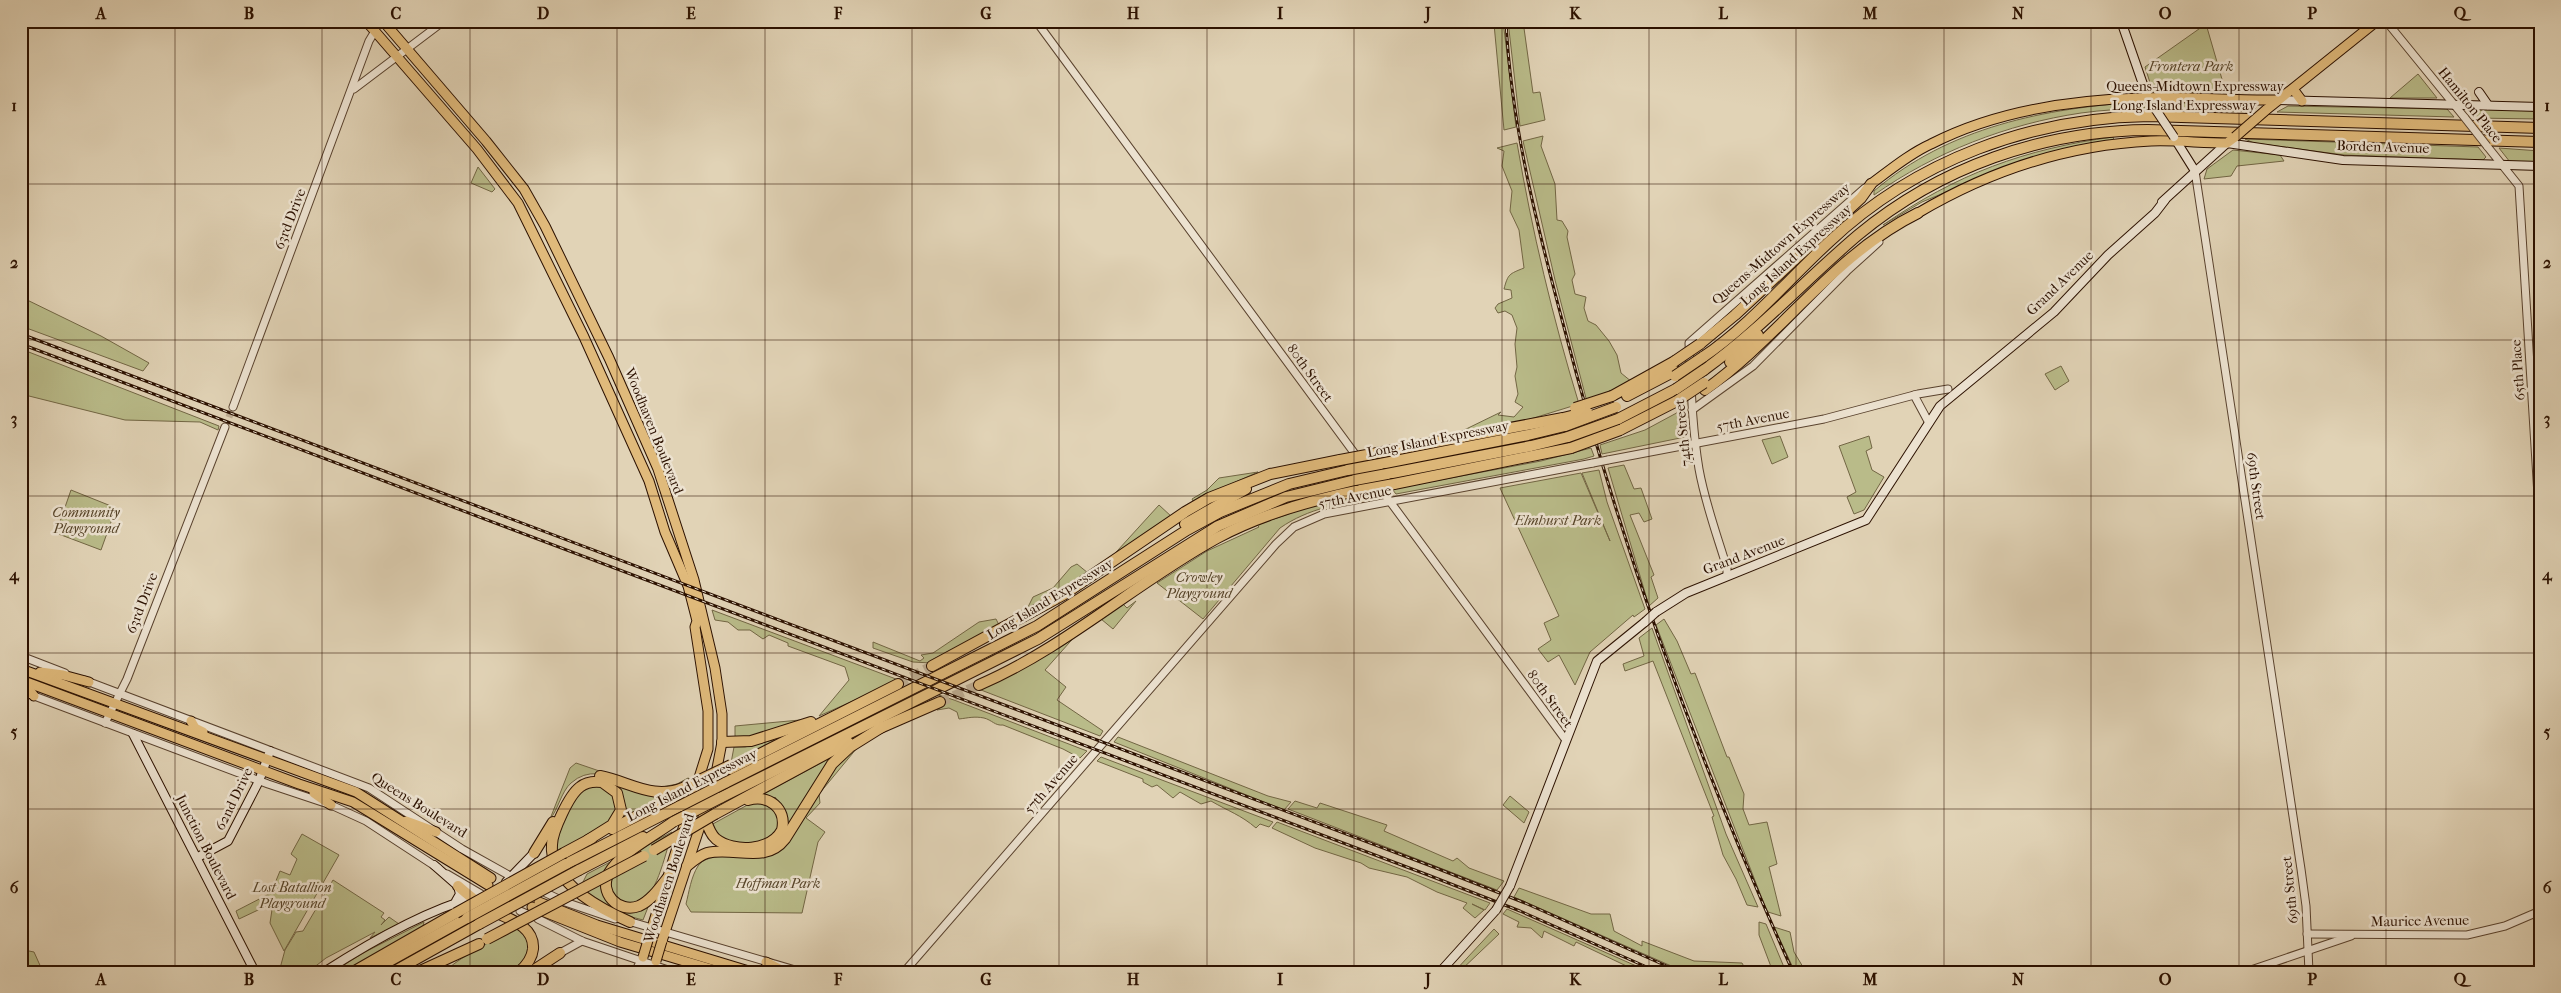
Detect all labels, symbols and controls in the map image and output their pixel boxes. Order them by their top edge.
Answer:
text: A [95,4,107,23]
text: B [244,4,254,23]
text: C [391,4,402,23]
text: D [537,4,549,23]
text: E [686,4,696,23]
text: F [833,4,843,23]
text: G [980,4,992,23]
text: H [1127,4,1140,23]
text: I [1277,4,1284,23]
text: J [1423,4,1431,24]
text: K [1569,4,1582,23]
text: L [1718,4,1728,23]
text: M [1862,4,1878,23]
text: N [2012,4,2025,23]
text: O [2159,4,2172,23]
text: P [2307,4,2317,23]
text: Q [2454,4,2472,23]
park label: Frontera Park [2148,58,2233,75]
street label: Hamilton Place [2434,64,2506,146]
street label: Queens-Midtown Expressway [2106,78,2284,95]
text: 1 [11,96,17,115]
text: 1 [2544,96,2550,115]
street label: Long Island Expressway [2112,97,2257,114]
street label: Borden Avenue [2336,137,2430,157]
street label: Queens-Midtown Expressway [1708,179,1854,309]
street label: 63rd Drive [271,186,309,252]
street label: Long Island Expressway [1737,200,1856,310]
street label: Grand Avenue [2023,247,2097,319]
text: 2 [10,253,18,272]
text: 2 [2543,253,2551,272]
street label: 65th Place [2507,339,2529,401]
street label: 80th Street [1283,341,1337,405]
street label: Woodhaven Boulevard [620,364,687,497]
street label: 74th Street [1671,399,1695,467]
street label: 57th Avenue [1715,405,1791,435]
text: 3 [11,409,17,429]
text: 3 [2544,409,2550,429]
street label: Long Island Expressway [1366,417,1511,461]
street label: 69th Street [2243,451,2269,521]
street label: 57th Avenue [1317,482,1393,512]
park label: Community Playground [52,504,121,537]
park label: Elmhurst Park [1514,512,1601,529]
street label: Grand Avenue [1701,532,1787,578]
street label: Long Island Expressway [984,554,1117,643]
text: 4 [8,565,20,585]
text: 4 [2541,565,2553,585]
park label: Crowley Playground [1165,569,1234,602]
street label: 63rd Drive [123,570,161,636]
street label: 80th Street [1523,667,1577,731]
text: 5 [11,722,18,741]
text: 5 [2544,722,2551,741]
street label: Long Island Expressway [624,744,761,825]
street label: 57th Avenue [1020,751,1082,817]
street label: 62nd Drive [212,765,257,833]
street label: Queens Boulevard [368,769,471,842]
street label: Junction Boulevard [172,791,240,903]
street label: Woodhaven Boulevard [640,811,698,946]
street label: 69th Street [2278,855,2302,925]
park label: Hoffman Park [735,875,820,892]
text: 6 [10,878,19,897]
text: 6 [2543,878,2552,897]
park label: Lost Batallion Playground [251,879,332,912]
street label: Maurice Avenue [2371,912,2469,930]
text: A [95,970,107,989]
text: B [244,970,254,989]
text: C [391,970,402,989]
text: D [537,970,549,989]
text: E [686,970,696,989]
text: F [833,970,843,989]
text: G [980,970,992,989]
text: H [1127,970,1140,989]
text: I [1277,970,1284,989]
text: J [1423,970,1431,990]
text: K [1569,970,1582,989]
text: L [1718,970,1728,989]
text: M [1862,970,1878,989]
text: N [2012,970,2025,989]
text: O [2159,970,2172,989]
text: P [2307,970,2317,989]
text: Q [2454,970,2472,989]

